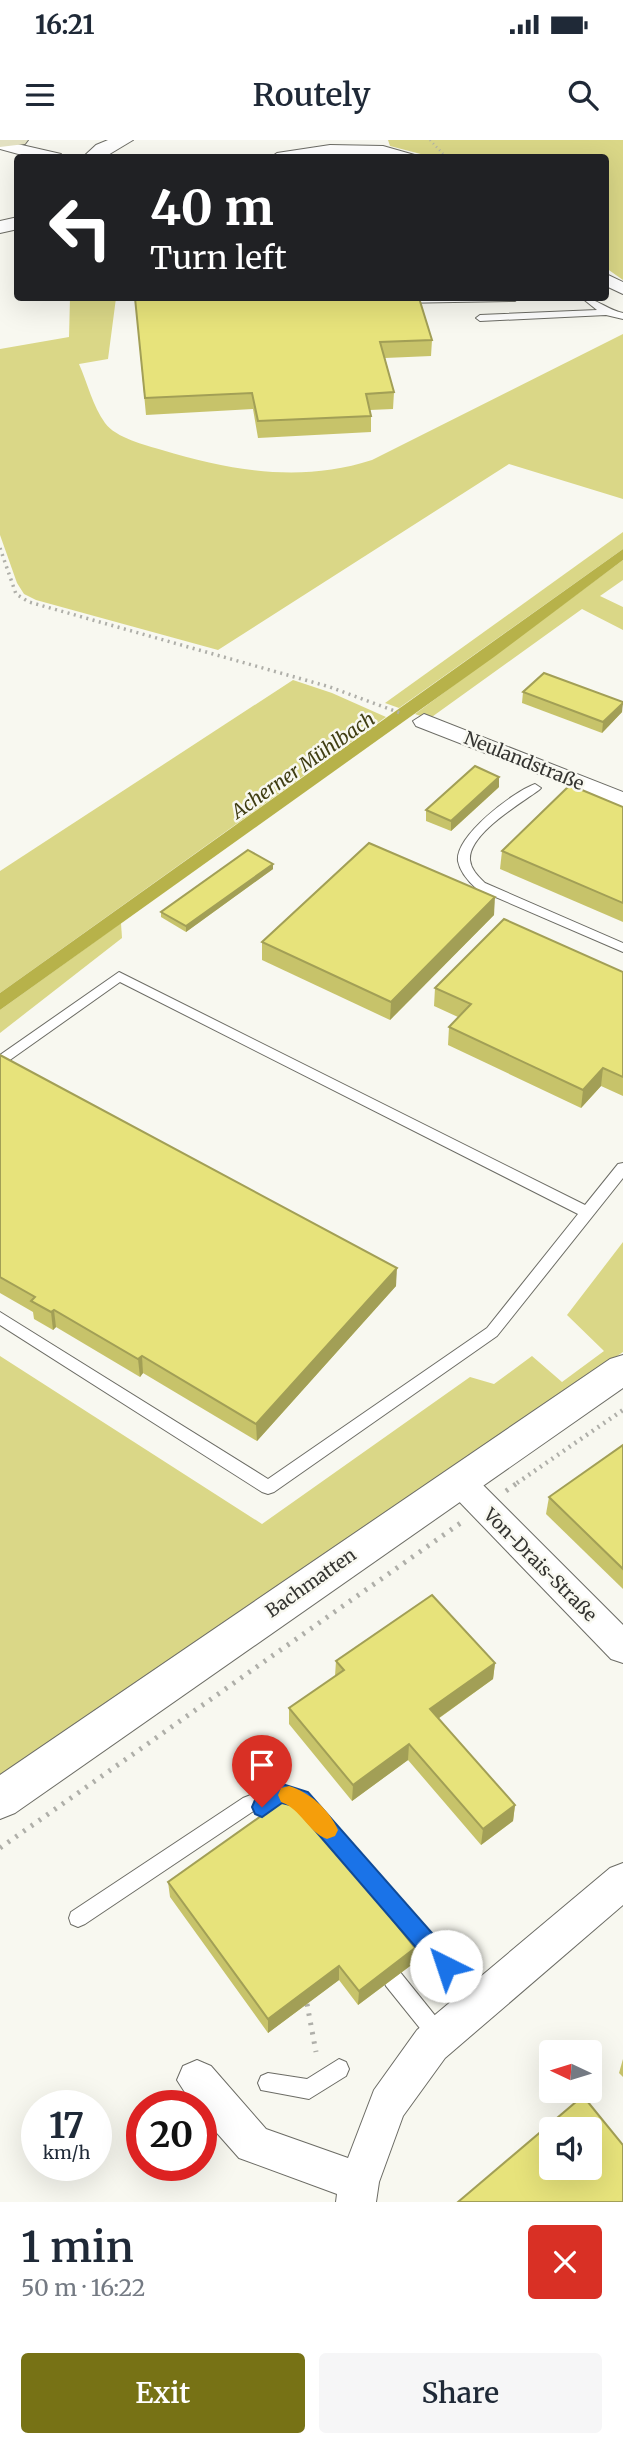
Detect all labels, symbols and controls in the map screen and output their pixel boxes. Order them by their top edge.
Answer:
text: 16:21 [35,8,94,41]
text: Routely [252,75,371,115]
icon: menu [21,76,59,114]
icon: search [564,76,602,114]
text: 40 m [150,177,274,238]
icon: left [35,182,126,273]
text: Turn left [150,238,287,278]
water label: Acherner Mühlbach [225,707,379,825]
street label: Neulandstraße [461,726,588,795]
street label: Von-Drais-Straße [478,1502,602,1626]
street label: Bachmatten [261,1543,361,1622]
pin [232,1735,292,1807]
icon: arrive [243,1746,281,1784]
position arrow [409,1929,483,2003]
north arrow [539,2040,602,2104]
map controls [539,2040,602,2180]
speed limit sign: 20 [126,2090,217,2181]
text: 17 [49,2104,84,2148]
button: sound [539,2117,602,2180]
text: km/h [43,2141,90,2164]
text: 1 min [21,2221,134,2273]
button: close [528,2225,602,2299]
text: 50 m · 16:22 [21,2273,146,2302]
button: Exit [21,2353,305,2433]
button: Share [319,2353,602,2433]

